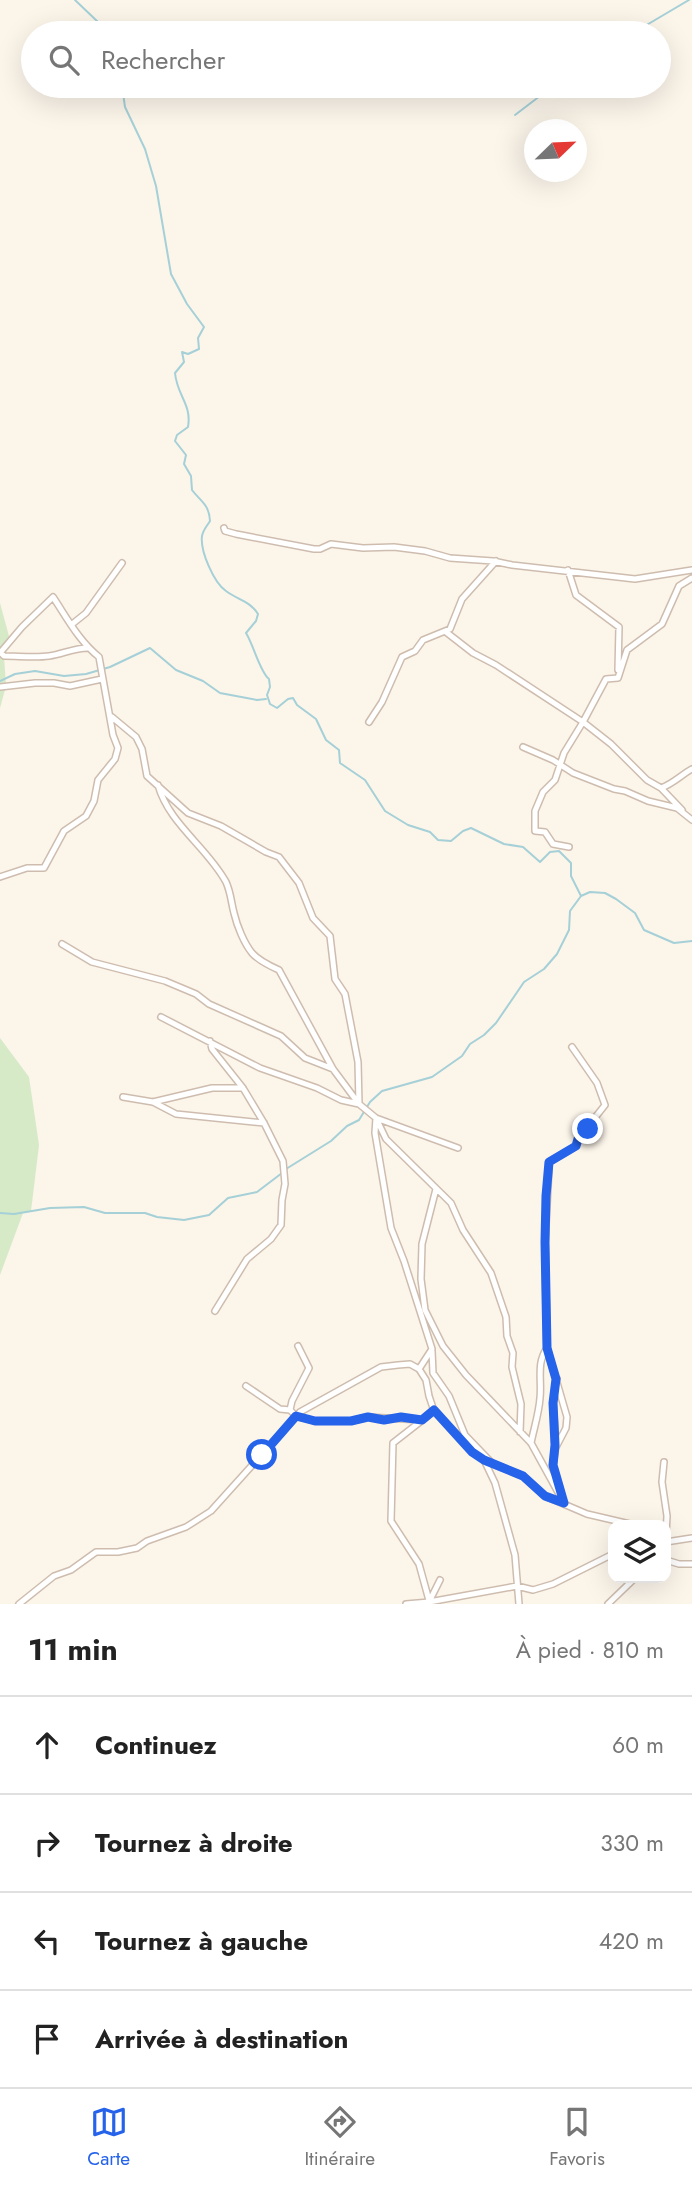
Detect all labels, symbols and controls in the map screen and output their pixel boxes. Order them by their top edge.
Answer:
search box [21,21,671,98]
icon: search [45,41,83,79]
text: Rechercher [101,41,225,79]
north arrow [524,119,587,182]
route end [572,1113,603,1144]
route start [246,1439,277,1470]
map controls [608,1520,671,1583]
button: layers [608,1520,671,1583]
text: 11 min [28,1628,118,1671]
text: À pied · 810 m [516,1633,664,1667]
icon: ahead [28,1726,66,1764]
text: Continuez [95,1726,217,1764]
text: 60 m [612,1728,664,1762]
icon: right [28,1824,66,1862]
text: Tournez à droite [95,1824,293,1862]
text: 330 m [600,1826,664,1860]
icon: left [28,1922,66,1960]
text: Tournez à gauche [95,1922,308,1960]
text: 420 m [599,1924,664,1958]
icon: arrive [28,2020,66,2058]
text: Arrivée à destination [95,2020,348,2058]
tab: Carte [87,2103,130,2172]
tab: Itinéraire [304,2103,375,2172]
tab: Favoris [549,2103,605,2172]

